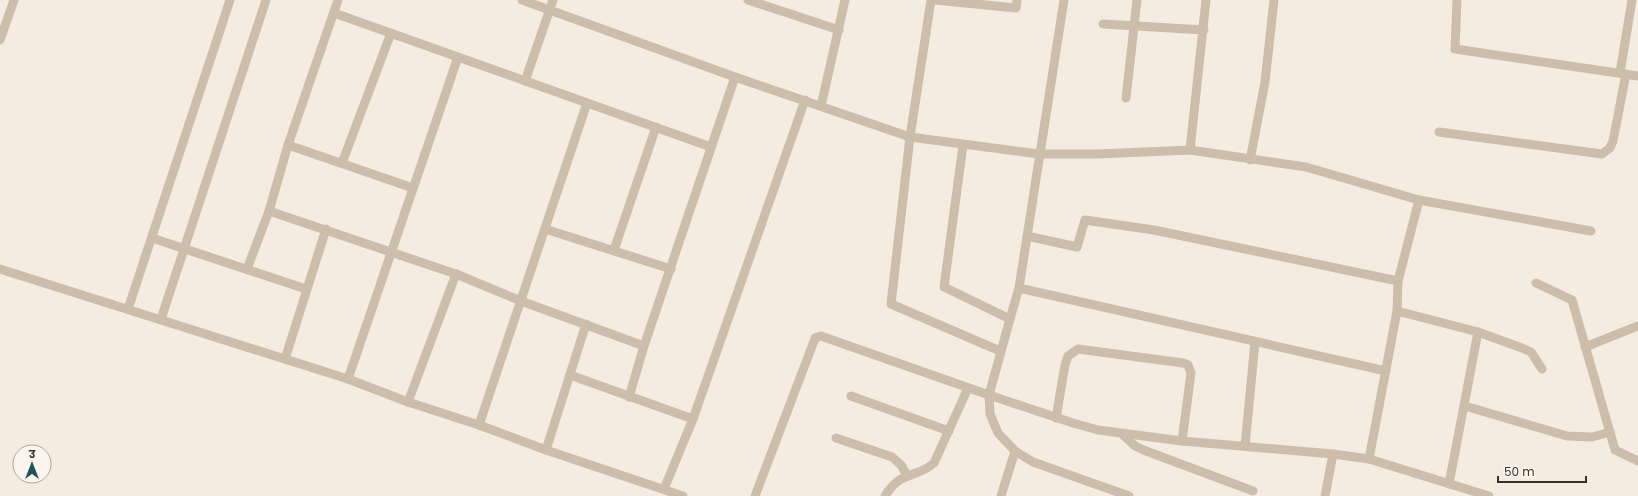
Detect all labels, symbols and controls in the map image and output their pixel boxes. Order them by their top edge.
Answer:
north arrow [12,444,52,484]
text: उ [28,446,36,462]
scale bar [1498,458,1586,484]
text: 50 m [1504,463,1535,480]

